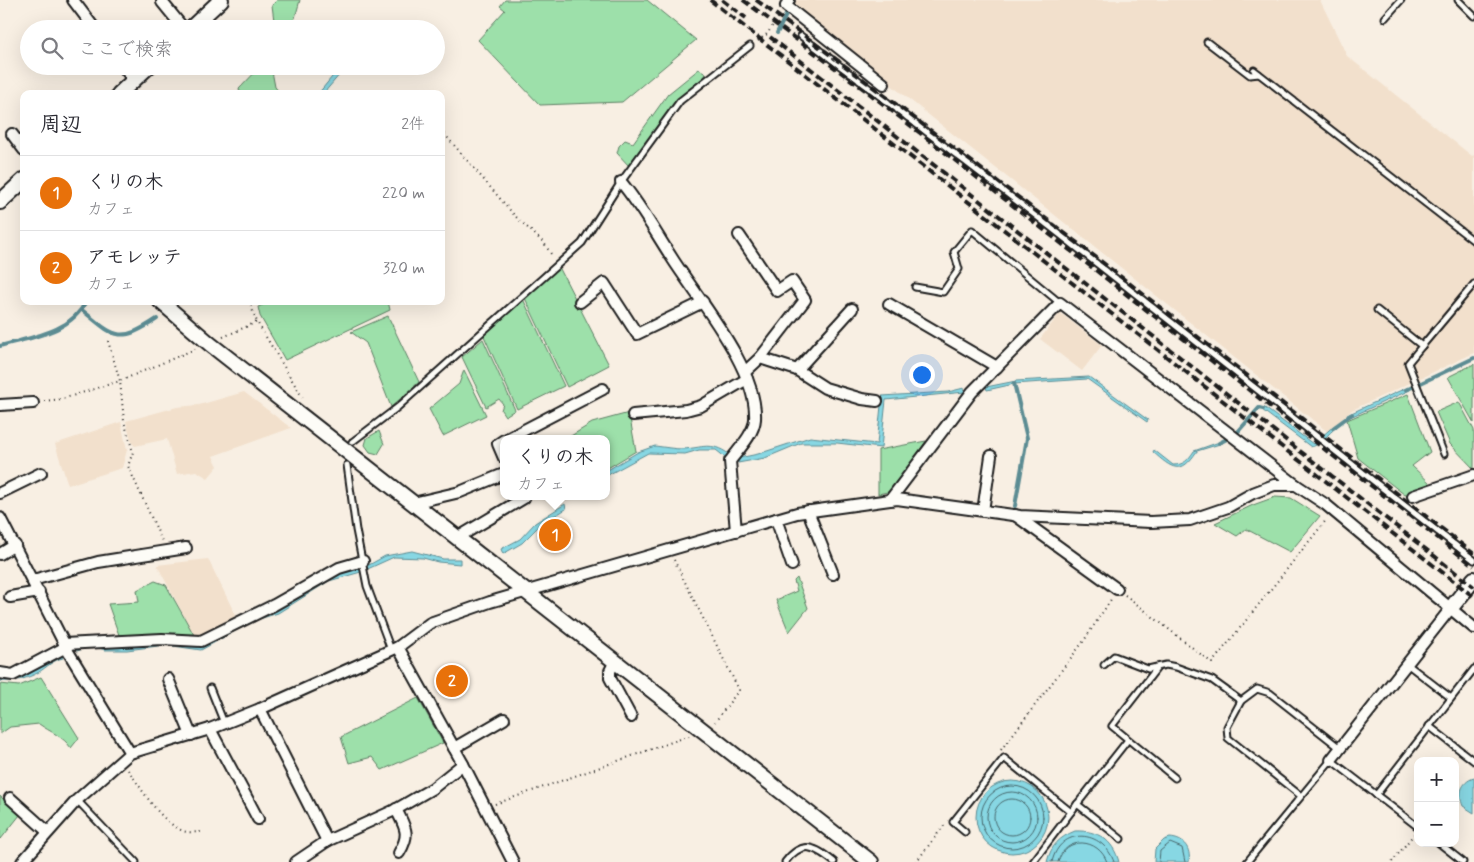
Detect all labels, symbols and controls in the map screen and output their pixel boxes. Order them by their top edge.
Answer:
search box [20,20,445,75]
icon: search [38,34,66,62]
text: ここで検索 [78,37,173,62]
text: 周辺 [40,111,82,139]
text: 2件 [401,114,425,135]
text: くりの木 [87,170,163,195]
text: 1 [52,183,60,204]
text: 220 m [382,183,425,204]
text: カフェ [87,199,135,220]
text: アモレッテ [87,245,182,270]
text: 2 [52,258,60,279]
text: 320 m [383,258,425,279]
text: カフェ [87,274,135,295]
your location [909,362,935,388]
popup [500,435,610,500]
text: くりの木 [517,445,593,470]
text: カフェ [517,474,565,495]
pin: 1 [539,516,571,554]
pin: 2 [436,662,468,700]
map controls [1414,757,1459,847]
button: + [1414,757,1459,802]
button: − [1414,802,1459,847]

